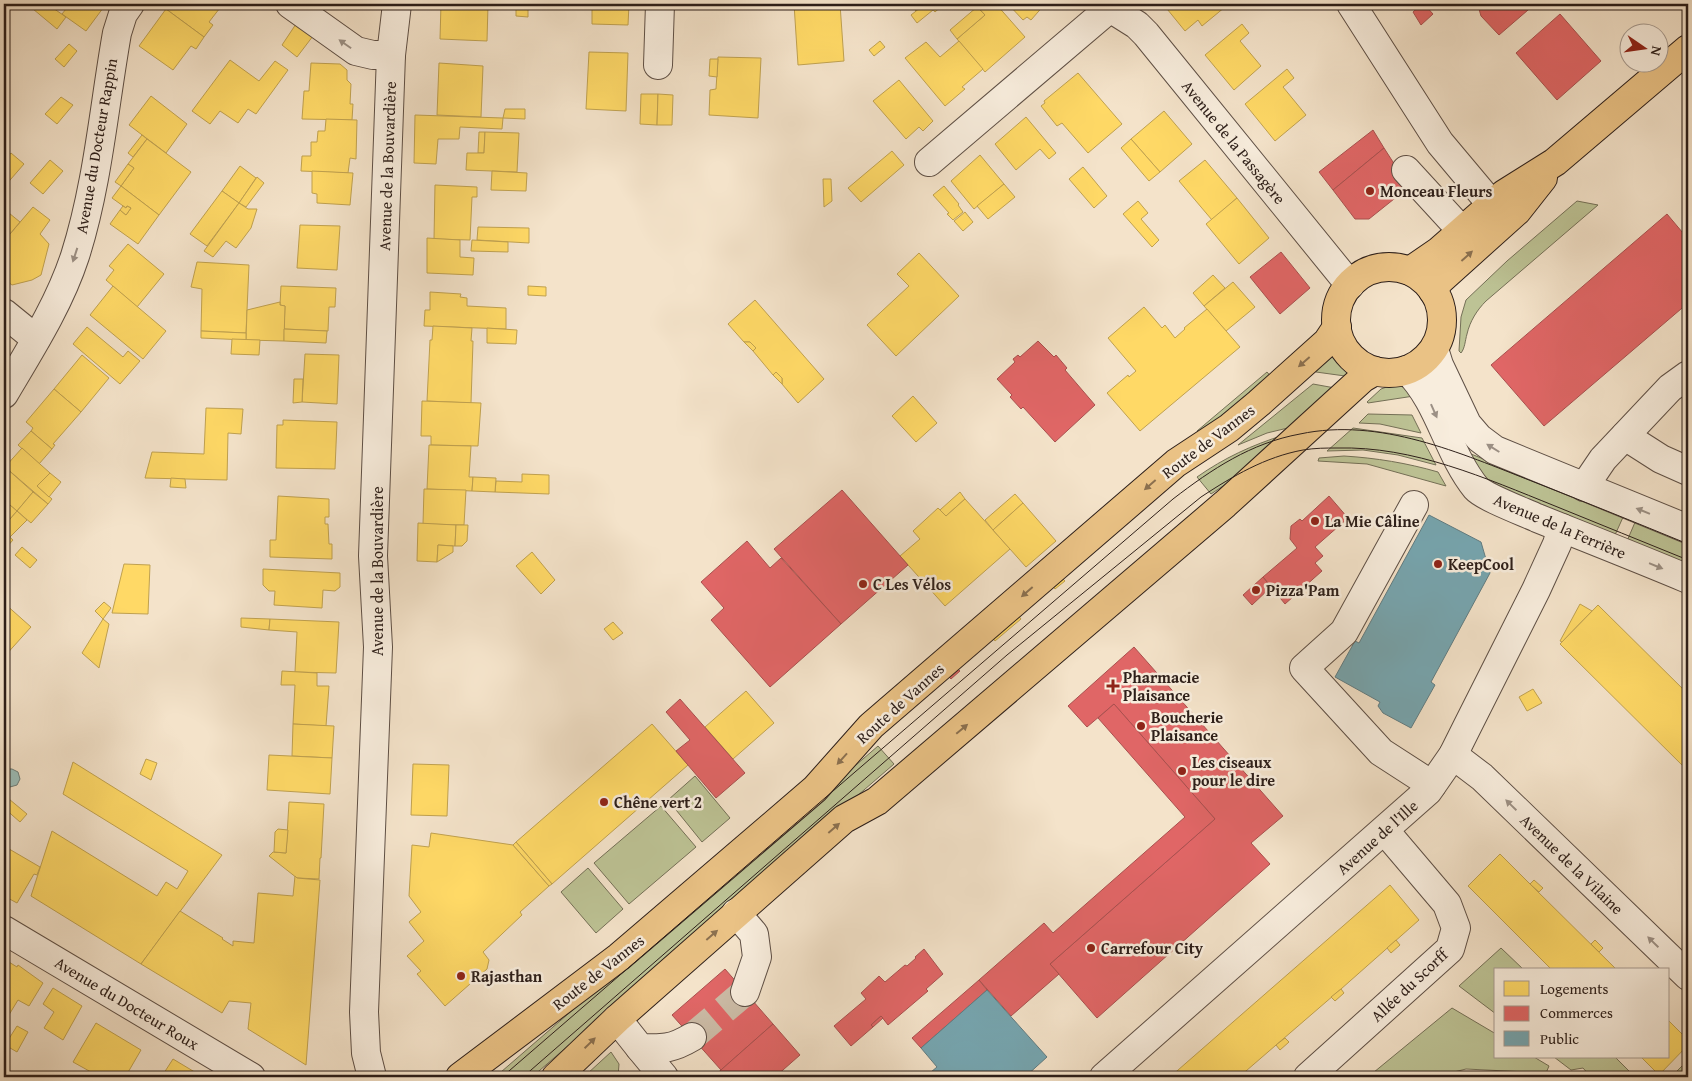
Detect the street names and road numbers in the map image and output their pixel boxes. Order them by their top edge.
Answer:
street label: Avenue du Docteur Rappin [69,56,123,236]
street label: Avenue de la Passagère [1176,75,1292,209]
street label: Avenue de la Bouvardière [372,81,402,251]
street label: Route de Vannes [1156,398,1260,484]
street label: Avenue de la Bouvardière [365,486,389,656]
street label: Avenue de la Ferrière [1490,487,1630,565]
street label: Route de Vannes [851,657,949,749]
street label: Avenue de l'Ille [1331,794,1423,880]
street label: Avenue de la Vilaine [1515,808,1629,920]
street label: Route de Vannes [547,928,649,1016]
street label: Allée du Scorff [1365,942,1454,1027]
street label: Avenue du Docteur Roux [50,950,204,1056]

